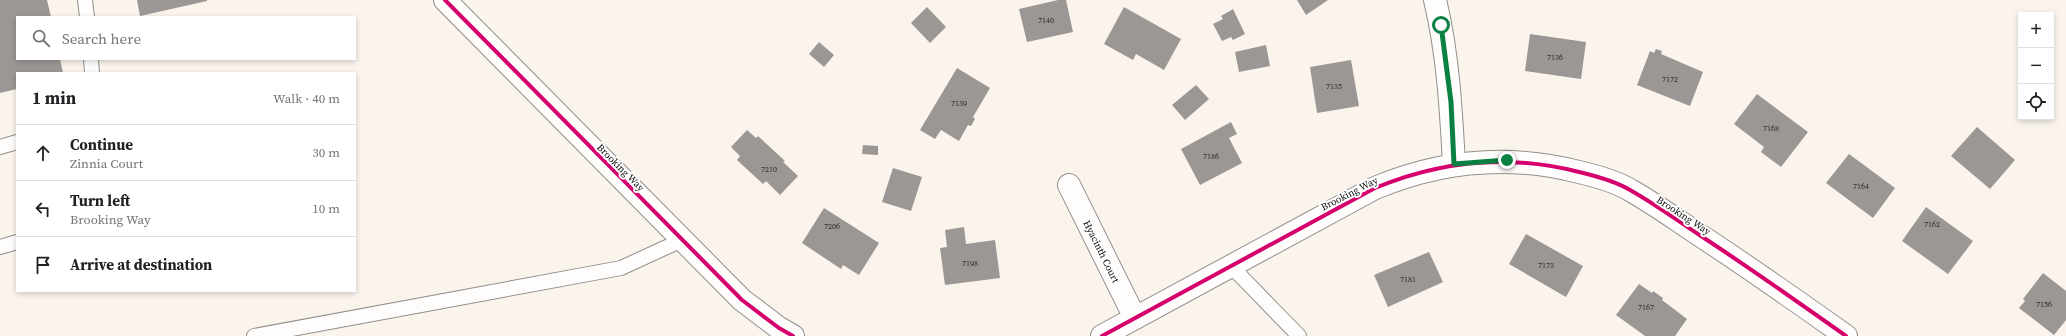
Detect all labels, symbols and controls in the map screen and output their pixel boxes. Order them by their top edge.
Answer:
map controls [2018,12,2054,120]
button: + [2018,12,2054,48]
house number: 7140 [1038,15,1054,26]
search box [16,16,356,60]
route start [1432,16,1450,34]
icon: search [30,27,52,49]
text: Search here [62,28,141,49]
button: − [2018,48,2054,84]
house number: 7136 [1547,52,1563,63]
house number: 7172 [1662,74,1678,85]
house number: 7135 [1326,81,1342,92]
button: locate [2018,84,2054,120]
text: 1 min [32,86,76,110]
text: Walk · 40 m [273,90,340,107]
house number: 7139 [951,98,967,109]
house number: 7168 [1763,123,1779,134]
text: Continue [70,134,133,155]
street label: Brooking Way [594,141,648,195]
icon: ahead [32,142,54,164]
text: 30 m [312,144,340,161]
house number: 7186 [1203,151,1219,162]
route end [1498,151,1516,169]
text: Zinnia Court [70,155,143,172]
house number: 7210 [761,164,777,175]
street label: Brooking Way [1319,173,1381,213]
house number: 7164 [1853,181,1869,192]
text: Turn left [70,190,130,211]
street label: Brooking Way [1654,193,1714,238]
icon: left [32,198,54,220]
text: 10 m [312,200,340,217]
text: Brooking Way [70,211,151,228]
street label: Hyacinth Court [1080,218,1123,286]
house number: 7162 [1924,219,1940,230]
house number: 7206 [824,221,840,232]
icon: arrive [32,254,54,276]
text: Arrive at destination [70,254,212,275]
house number: 7198 [962,258,978,269]
house number: 7173 [1538,260,1554,271]
house number: 7181 [1400,274,1416,285]
house number: 7156 [2036,299,2052,310]
house number: 7167 [1638,302,1654,313]

